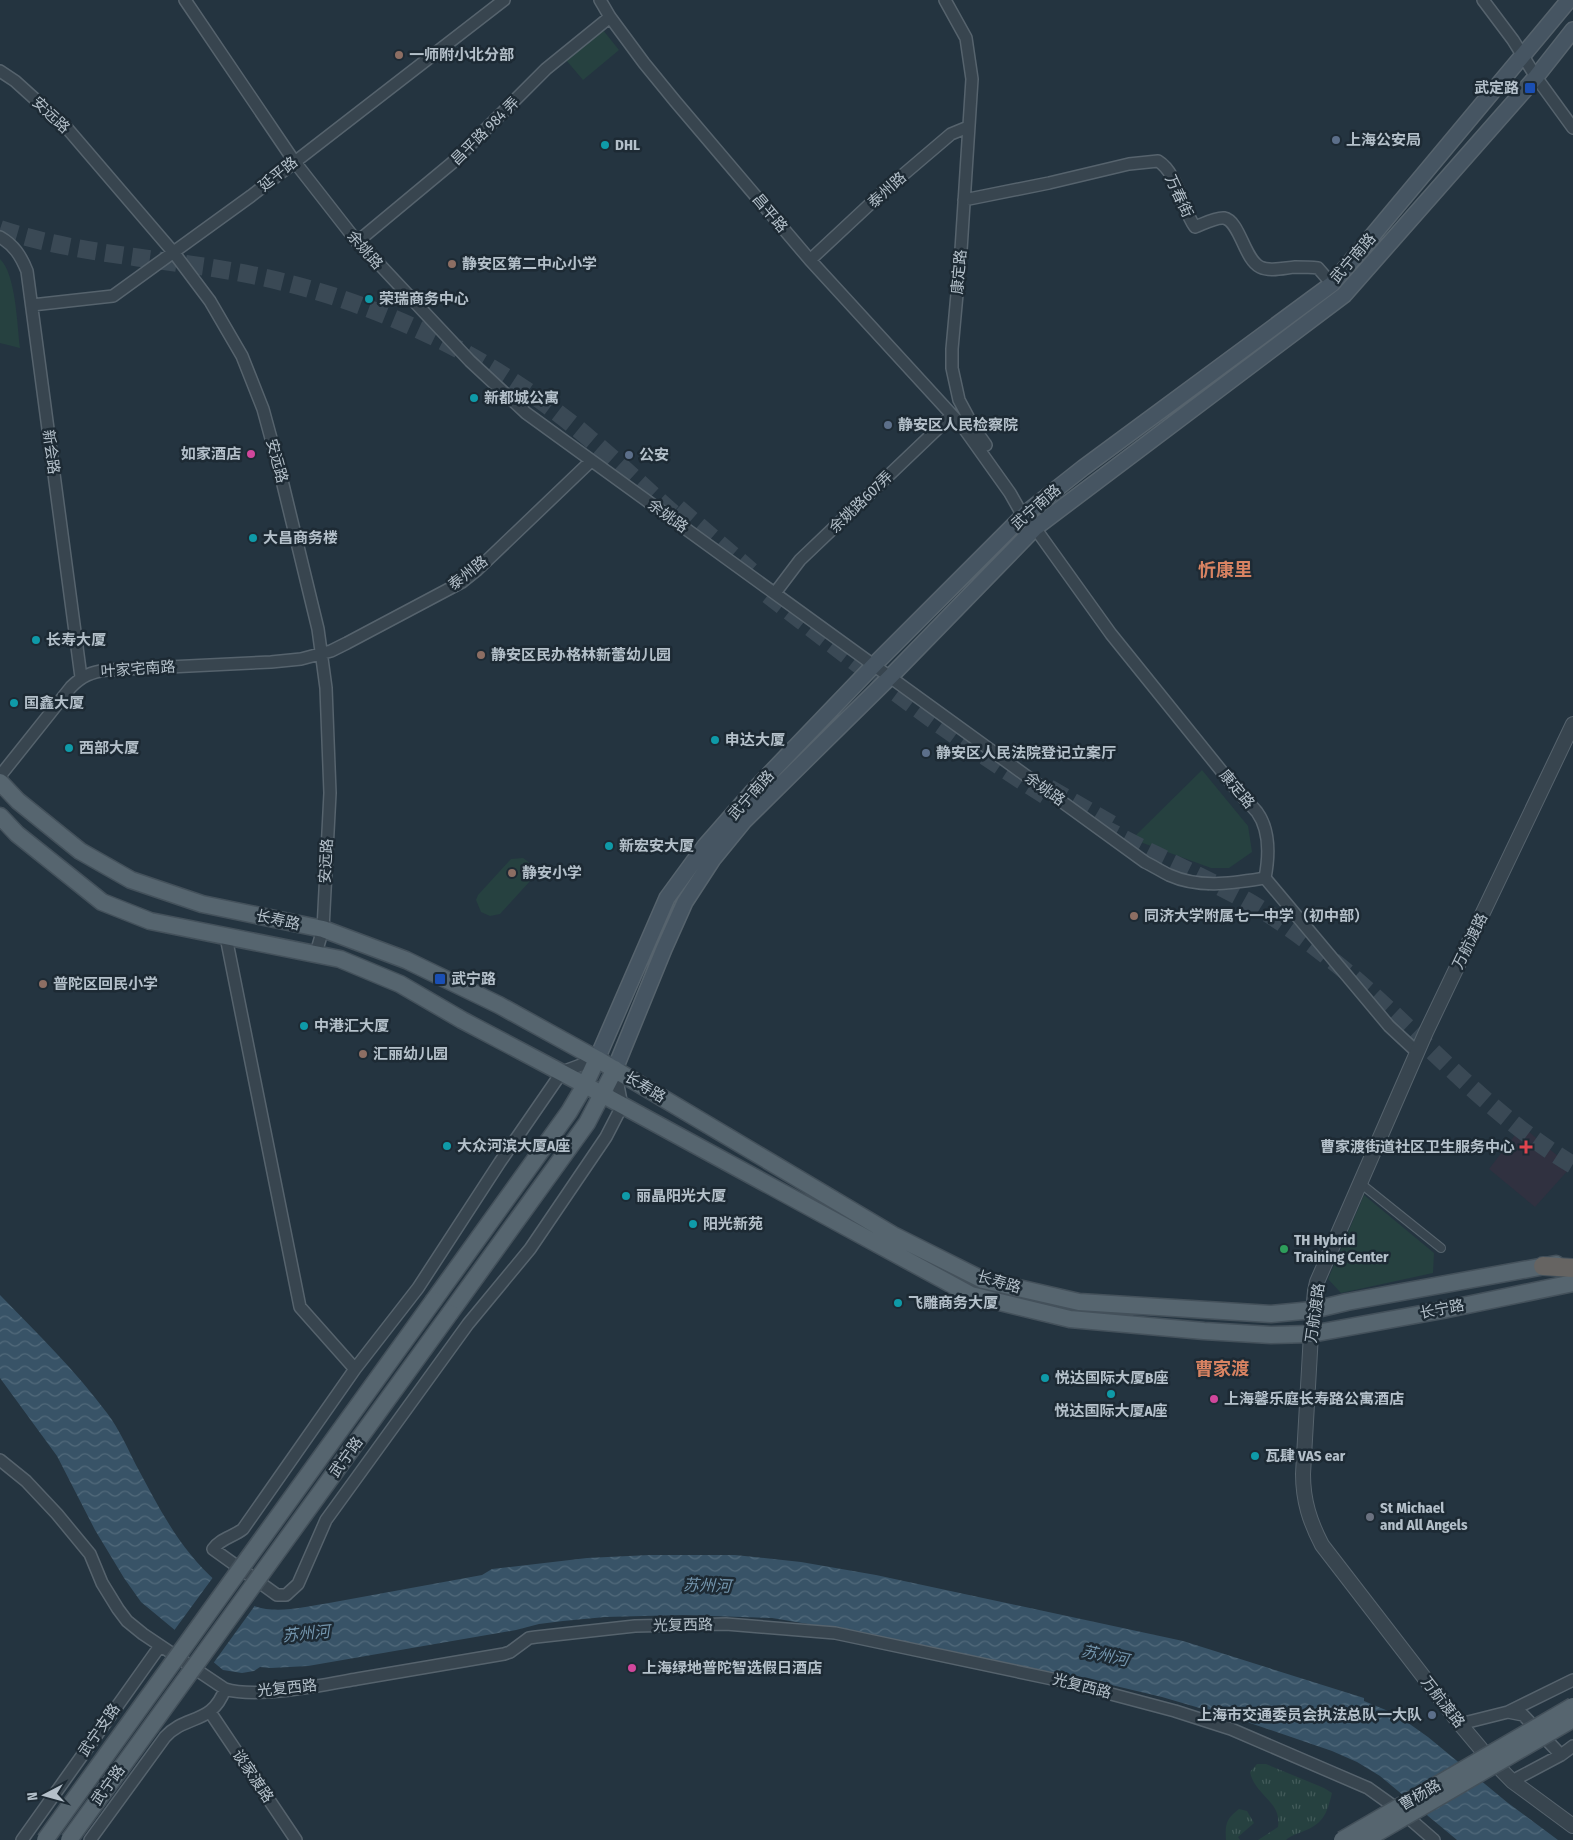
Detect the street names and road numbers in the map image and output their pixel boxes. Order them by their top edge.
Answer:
street label: 安远路 [28,93,74,137]
street label: 昌平路 984 弄 [447,93,523,169]
street label: 延平路 [255,153,301,195]
street label: 泰州路 [864,168,910,212]
street label: 万春街 [1161,172,1197,220]
street label: 昌平路 [749,190,791,236]
street label: 余姚路 [343,227,387,273]
street label: 武宁南路 [1327,229,1379,287]
street label: 康定路 [948,249,970,295]
street label: 新会路 [39,428,63,476]
street label: 安远路 [262,437,292,485]
street label: 余姚路607弄 [826,467,896,537]
street label: 武宁南路 [1007,481,1065,533]
street label: 余姚路 [645,495,691,537]
street label: 泰州路 [445,552,491,594]
street label: 叶家宅南路 [100,657,176,681]
street label: 康定路 [1216,766,1258,812]
street label: 武宁南路 [724,767,778,823]
street label: 余姚路 [1022,768,1068,810]
street label: 安远路 [316,838,336,884]
street label: 长寿路 [254,907,302,933]
street label: 万航渡路 [1449,910,1491,972]
street label: 长寿路 [621,1068,669,1106]
street label: 长寿路 [975,1267,1023,1297]
street label: 万航渡路 [1302,1282,1328,1344]
street label: 长宁路 [1418,1296,1466,1322]
street label: 武宁路 [325,1434,367,1480]
street label: 光复西路 [653,1615,713,1635]
street label: 光复西路 [1051,1670,1113,1702]
street label: 万航渡路 [1417,1673,1469,1731]
street label: 光复西路 [256,1676,318,1700]
street label: 武宁支路 [74,1700,124,1760]
street label: 谈家渡路 [229,1746,277,1806]
street label: 武宁路 [87,1762,129,1808]
street label: 曹杨路 [1396,1776,1444,1814]

